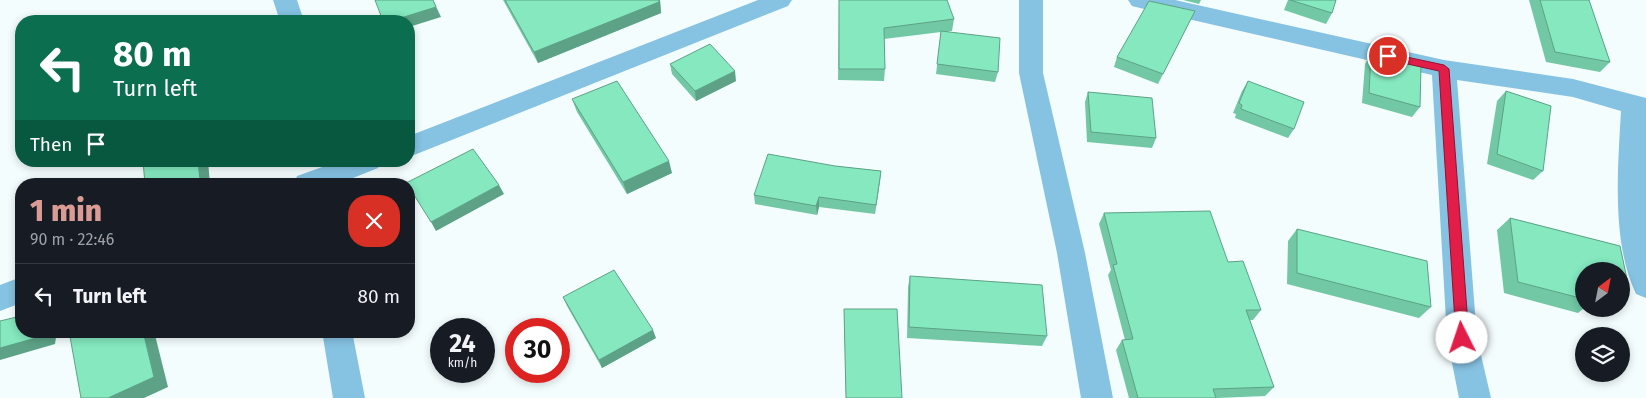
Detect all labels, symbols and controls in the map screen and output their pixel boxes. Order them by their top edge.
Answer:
text: 80 m [113,33,192,75]
icon: left [30,35,95,100]
pin [1367,35,1409,77]
icon: arrive [1374,42,1402,70]
text: Turn left [113,75,197,102]
icon: arrive [82,130,110,158]
text: Then [30,133,72,156]
text: 1 min [30,193,102,229]
button: close [348,195,400,247]
text: 90 m · 22:46 [30,230,114,249]
north arrow [1575,262,1630,318]
map controls [1575,262,1630,382]
icon: left [30,282,58,310]
text: Turn left [73,285,147,308]
text: 80 m [358,285,400,308]
position arrow [1435,311,1487,363]
speed limit sign: 30 [505,318,570,383]
button: layers [1575,327,1630,382]
text: 24 [449,329,476,359]
text: km/h [448,356,477,370]

